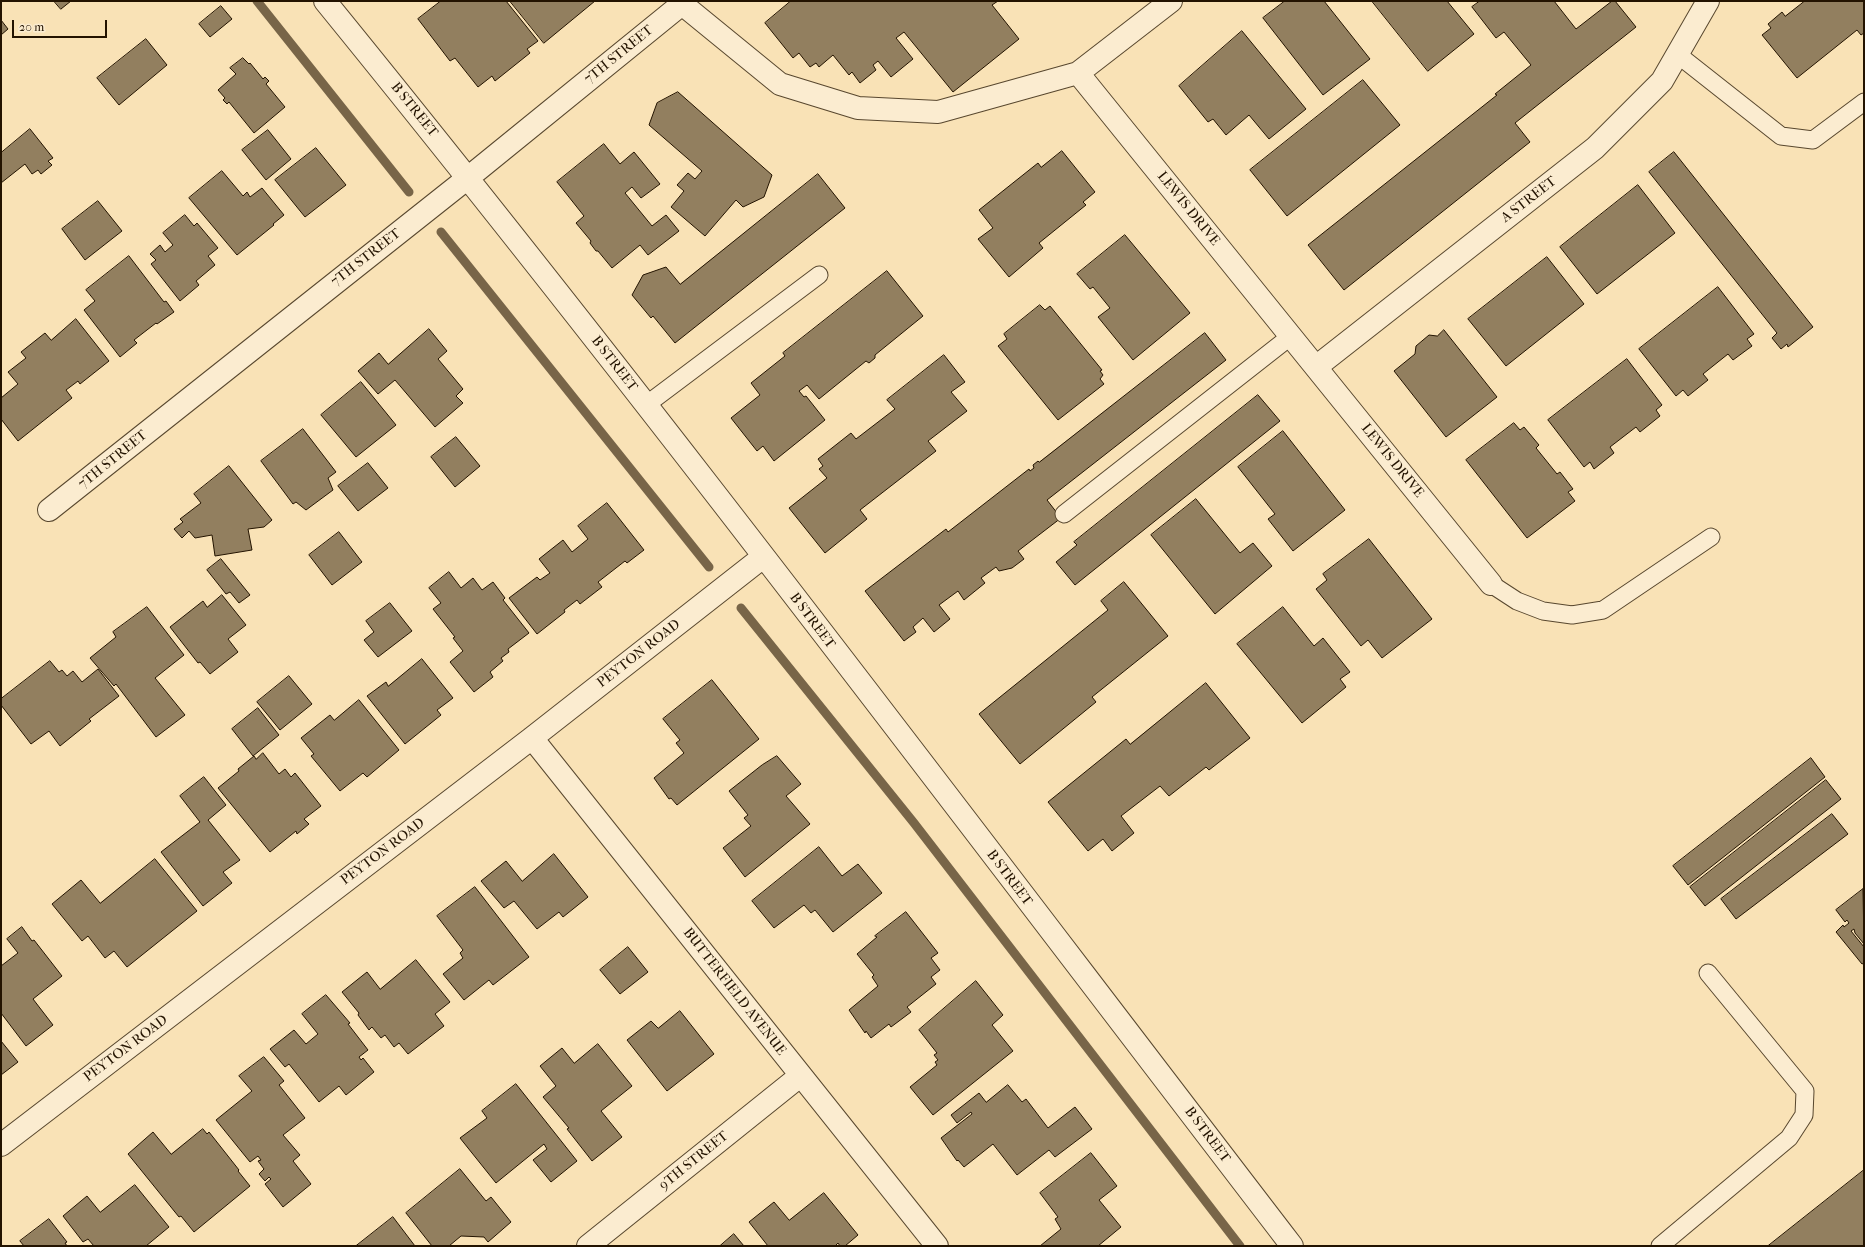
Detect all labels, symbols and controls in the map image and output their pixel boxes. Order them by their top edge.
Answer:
scale bar [14,12,109,38]
text: 20 m [19,20,44,34]
street label: 7TH STREET [581,22,657,88]
street label: B STREET [387,79,441,141]
street label: LEWIS DRIVE [1153,169,1223,249]
street label: A STREET [1498,173,1560,227]
street label: 7TH STREET [328,226,404,290]
street label: B STREET [587,333,641,395]
street label: LEWIS DRIVE [1357,421,1427,501]
street label: 7TH STREET [75,427,151,493]
street label: B STREET [786,590,838,652]
street label: PEYTON ROAD [594,616,684,692]
street label: PEYTON ROAD [338,815,428,889]
street label: B STREET [983,847,1035,909]
street label: BUTTERFIELD AVENUE [679,925,789,1059]
street label: PEYTON ROAD [81,1012,171,1086]
street label: B STREET [1181,1104,1233,1166]
street label: 9TH STREET [656,1128,732,1194]

